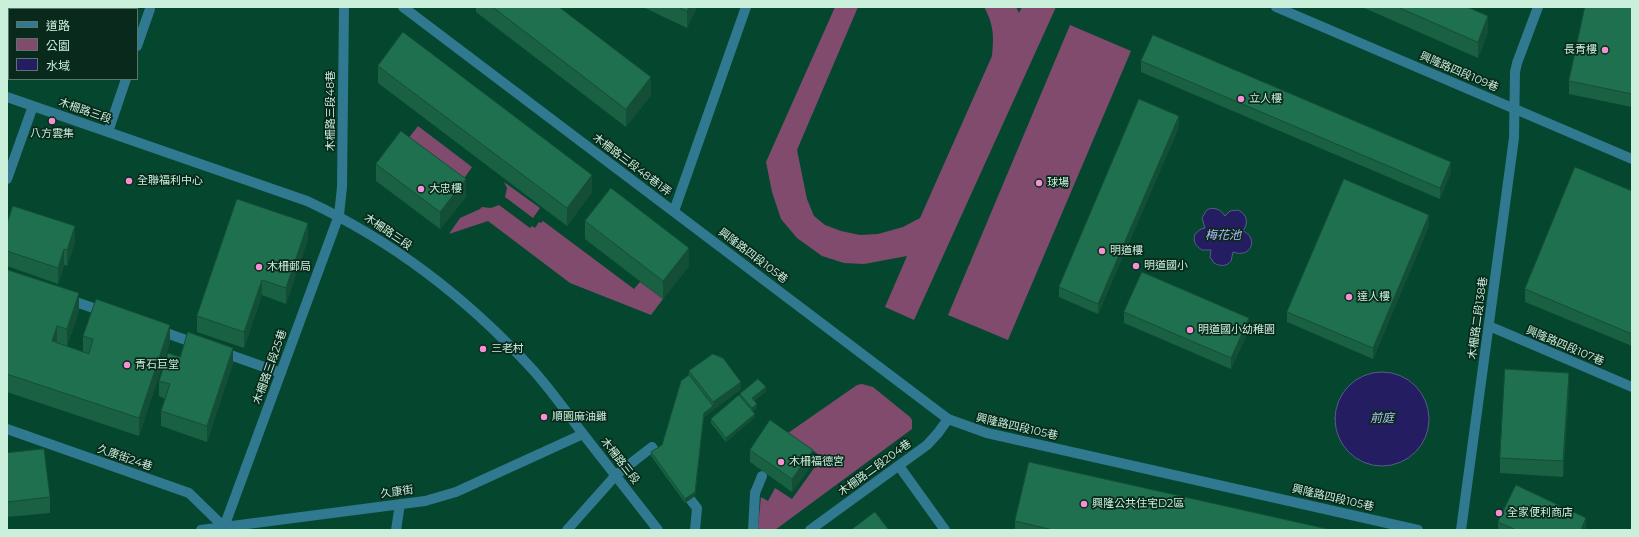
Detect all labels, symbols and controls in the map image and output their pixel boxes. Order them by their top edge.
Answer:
legend [8,8,138,80]
text: 道路 [46,18,70,33]
text: 公園 [46,38,70,53]
place label: 長青樓 [1564,43,1597,57]
marker: 長青樓 [1600,45,1610,55]
street label: 興隆路四段109巷 [1418,50,1500,94]
text: 水域 [46,58,70,73]
street label: 木柵路三段48巷 [324,71,338,151]
place label: 立人樓 [1249,92,1282,106]
marker: 立人樓 [1236,94,1246,104]
street label: 木柵路三段 [57,96,113,126]
marker: 八方雲集 [47,116,57,126]
place label: 八方雲集 [30,127,74,141]
street label: 木柵路三段48巷1弄 [590,131,674,199]
place label: 全聯福利中心 [137,174,203,188]
marker: 全聯福利中心 [124,176,134,186]
place label: 球場 [1047,176,1069,190]
marker: 球場 [1034,178,1044,188]
place label: 大忠樓 [429,182,462,196]
marker: 大忠樓 [416,184,426,194]
street label: 木柵路三段 [362,211,414,253]
street label: 興隆路四段105巷 [716,226,790,286]
water label: 梅花池 [1205,228,1241,242]
place label: 明道樓 [1110,244,1143,258]
marker: 明道樓 [1097,246,1107,256]
place label: 明道國小 [1144,259,1188,273]
place label: 木柵郵局 [267,260,311,274]
marker: 明道國小 [1131,261,1141,271]
marker: 木柵郵局 [254,262,264,272]
street label: 木柵路二段138巷 [1466,276,1490,360]
place label: 達人樓 [1357,290,1390,304]
marker: 達人樓 [1344,292,1354,302]
place label: 明道國小幼稚園 [1198,323,1275,337]
street label: 興隆路四段107巷 [1524,324,1606,368]
marker: 明道國小幼稚園 [1185,325,1195,335]
street label: 木柵路三段25巷 [250,328,290,406]
place label: 三老村 [491,342,524,356]
marker: 三老村 [478,344,488,354]
place label: 青石巨堂 [135,358,179,372]
marker: 青石巨堂 [122,360,132,370]
place label: 順園麻油雞 [552,410,607,424]
street label: 興隆路四段105巷 [975,411,1059,443]
water label: 前庭 [1370,411,1394,425]
marker: 順園麻油雞 [539,412,549,422]
street label: 木柵路三段 [598,435,642,487]
street label: 木柵路二段204巷 [836,437,914,499]
street label: 久康街24巷 [96,442,154,474]
place label: 木柵福德宮 [789,455,844,469]
marker: 木柵福德宮 [776,457,786,467]
street label: 興隆路四段105巷 [1291,482,1375,514]
street label: 久康街 [380,483,414,501]
place label: 興隆公共住宅D2區 [1092,497,1184,511]
marker: 興隆公共住宅D2區 [1079,499,1089,509]
place label: 全家便利商店 [1507,506,1573,520]
marker: 全家便利商店 [1494,508,1504,518]

